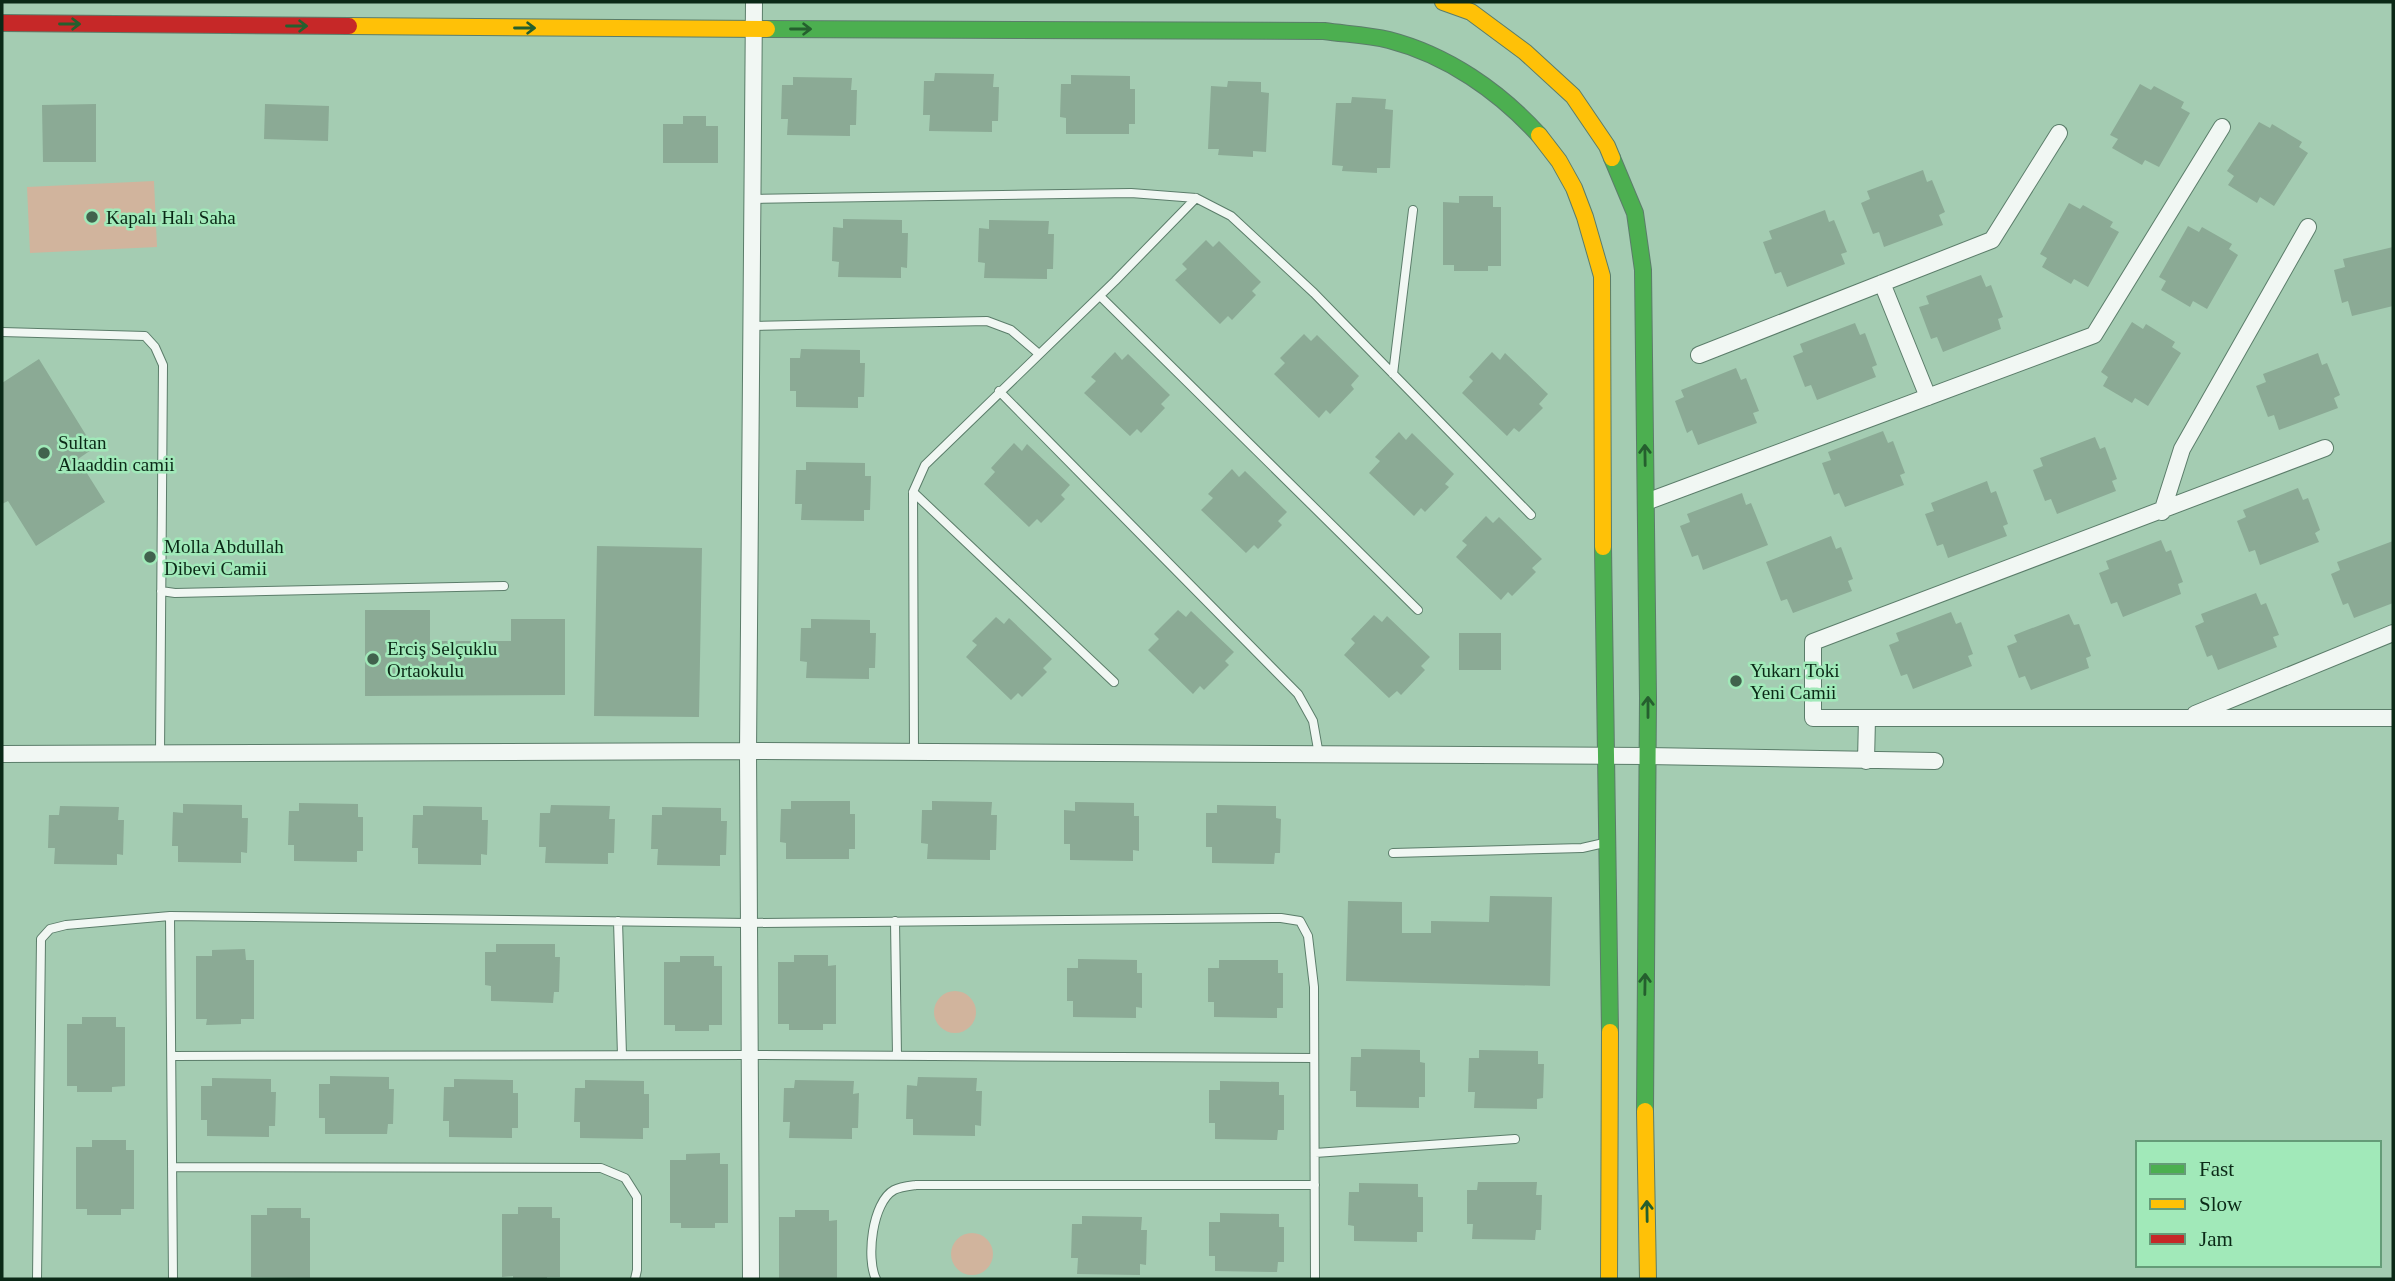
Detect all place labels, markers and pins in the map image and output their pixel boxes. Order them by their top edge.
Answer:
place label: Kapalı Halı Saha [106,207,236,228]
marker: Kapalı Halı Saha [84,209,100,225]
place label: Sultan Alaaddin camii [58,432,175,475]
marker: Sultan Alaaddin camii [36,445,52,461]
place label: Molla Abdullah Dibevi Camii [164,536,284,579]
marker: Molla Abdullah Dibevi Camii [142,549,158,565]
place label: Erciş Selçuklu Ortaokulu [387,638,498,681]
marker: Erciş Selçuklu Ortaokulu [365,651,381,667]
place label: Yukarı Toki Yeni Camii [1750,660,1840,703]
marker: Yukarı Toki Yeni Camii [1728,673,1744,689]

